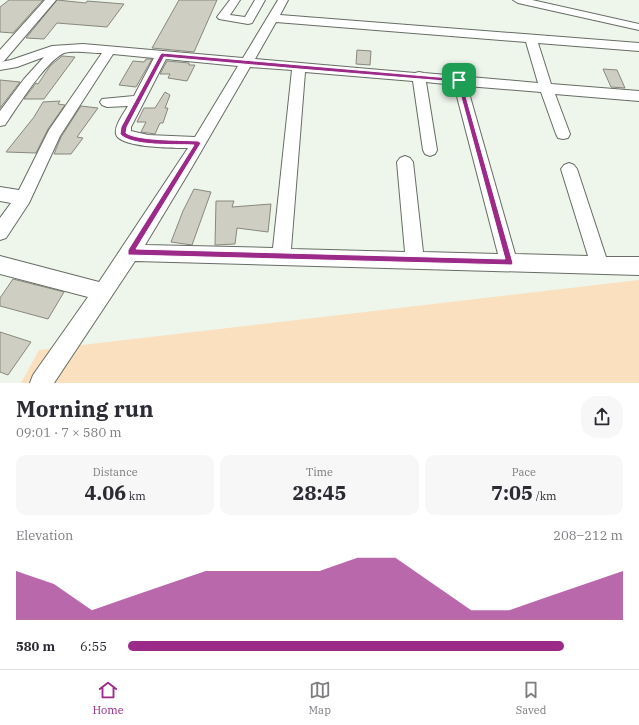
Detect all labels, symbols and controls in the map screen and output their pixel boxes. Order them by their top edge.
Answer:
pin [442,63,476,97]
icon: arrive [448,69,470,91]
text: Morning run [16,394,154,423]
button: share [581,396,623,438]
text: 09:01 · 7 × 580 m [16,424,122,441]
text: Distance [93,465,138,479]
text: Time [306,465,333,479]
text: Pace [512,465,536,479]
text: 4.06 [85,479,126,506]
text: 28:45 [292,479,347,506]
text: 7:05 [491,479,533,506]
text: km [126,489,146,503]
text: /km [533,489,557,503]
text: Elevation [16,527,73,544]
text: 208–212 m [553,527,623,544]
text: 580 m [16,638,55,655]
text: 6:55 [80,638,107,655]
tab: Home [92,679,124,717]
tab: Map [309,679,331,717]
tab: Saved [516,679,547,717]

